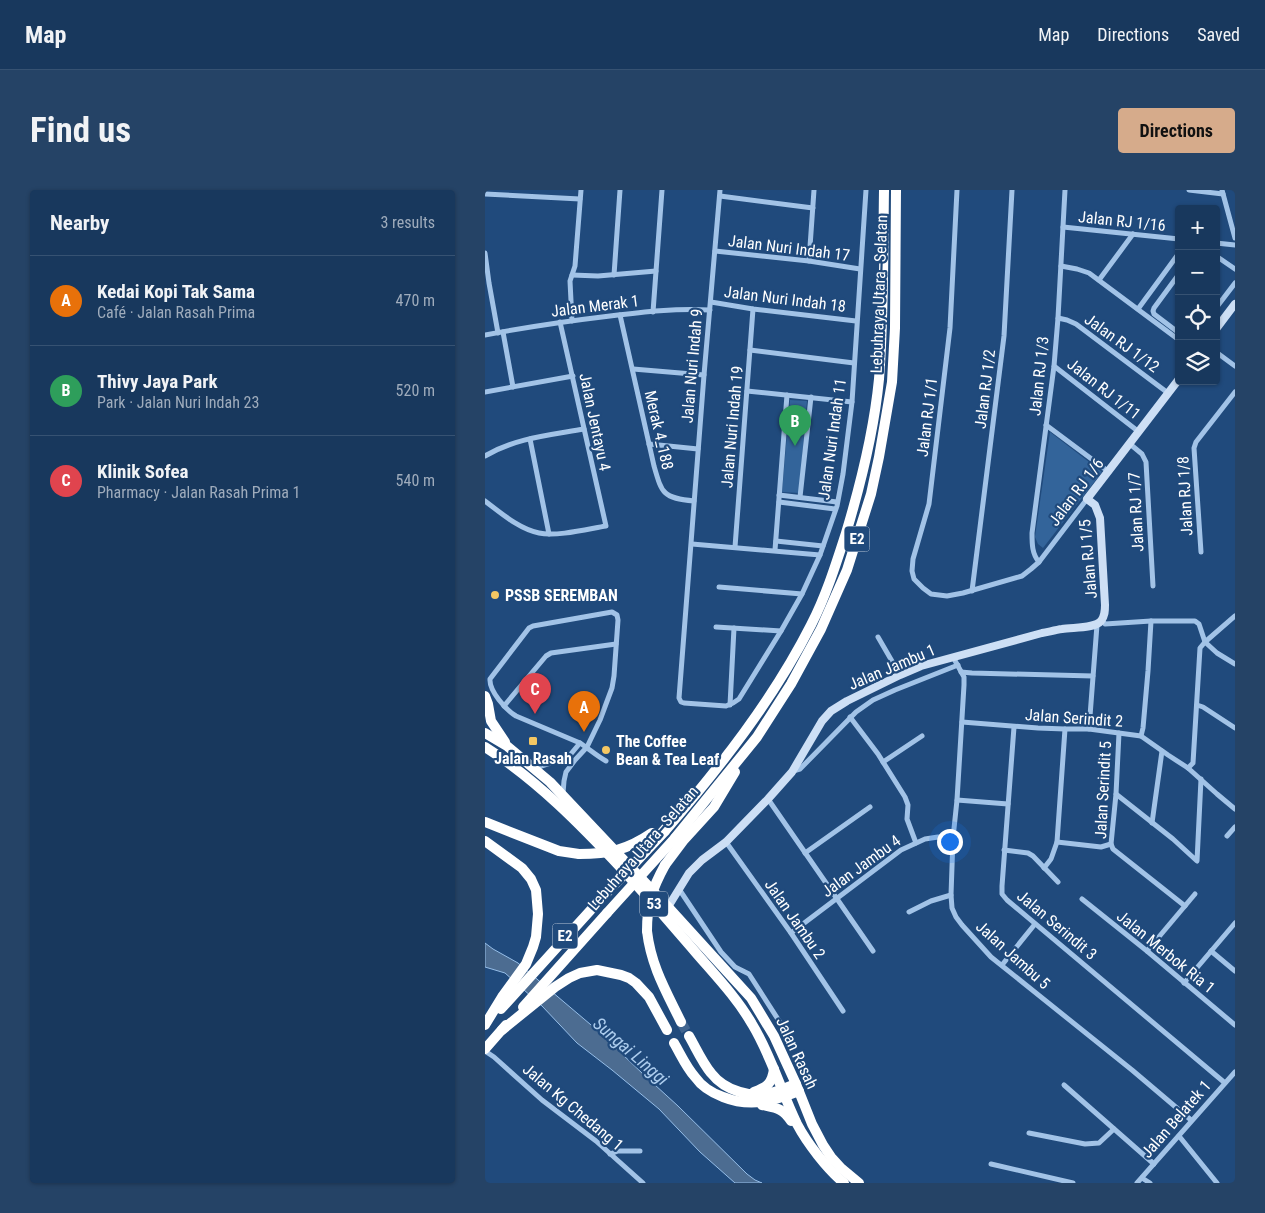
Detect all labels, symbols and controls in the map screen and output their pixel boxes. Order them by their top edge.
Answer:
text: Map [25,21,66,49]
text: Map [1038,24,1069,45]
text: Directions [1097,24,1169,45]
text: Saved [1197,24,1240,45]
button: Directions [1118,108,1235,153]
text: Find us [30,110,131,151]
map controls [1175,205,1220,385]
button: + [1175,205,1220,250]
street label: Jalan RJ 1/16 [1077,207,1167,235]
text: Nearby [50,211,109,235]
text: 3 results [380,213,435,232]
street label: Lebuhraya Utara–Selatan [867,214,891,374]
street label: Jalan Nuri Indah 17 [727,231,851,265]
button: − [1175,250,1220,295]
text: Kedai Kopi Tak Sama [97,280,255,303]
street label: Jalan Nuri Indah 18 [723,282,847,316]
text: A [61,291,71,310]
text: 470 m [396,291,435,310]
street label: Jalan Merak 1 [550,291,640,321]
button: locate [1175,295,1220,340]
text: Café · Jalan Rasah Prima [97,303,255,322]
street label: Jalan Nuri Indah 9 [678,308,706,424]
street label: Jalan RJ 1/12 [1081,310,1163,377]
street label: Jalan RJ 1/3 [1025,335,1053,417]
button: layers [1175,340,1220,385]
street label: Jalan RJ 1/2 [971,348,999,430]
street label: Jalan RJ 1/11 [1064,355,1144,423]
street label: Jalan Nuri Indah 19 [717,365,747,489]
text: Thivy Jaya Park [97,370,218,393]
street label: Jalan Jentayu 4 [575,371,615,473]
street label: Jalan RJ 1/1 [913,376,941,458]
street label: Jalan Nuri Indah 11 [814,377,850,501]
text: B [62,381,70,400]
text: 520 m [396,381,435,400]
street label: Merak 4_188 [641,389,677,471]
text: Park · Jalan Nuri Indah 23 [97,393,259,412]
pin: B [779,405,811,446]
street label: Jalan RJ 1/6 [1044,454,1108,530]
street label: Jalan RJ 1/8 [1173,456,1197,536]
text: Klinik Sofea [97,460,188,483]
text: C [61,471,71,490]
text: 540 m [396,471,435,490]
street label: Jalan RJ 1/7 [1124,472,1148,552]
text: Pharmacy · Jalan Rasah Prima 1 [97,483,301,502]
street label: Jalan RJ 1/5 [1075,518,1101,600]
road number: E2 [845,526,869,552]
place label: PSSB SEREMBAN [505,586,618,605]
marker: PSSB SEREMBAN [489,589,501,601]
street label: Jalan Jambu 1 [846,640,938,694]
pin: C [519,673,551,714]
pin: A [568,691,600,732]
street label: Jalan Serindit 2 [1024,705,1124,731]
place label: The Coffee Bean & Tea Leaf [616,732,720,769]
marker: Jalan Rasah [527,735,539,747]
street label: Jalan Serindit 5 [1091,740,1115,840]
marker: The Coffee Bean & Tea Leaf [600,744,612,756]
place label: Jalan Rasah [494,749,572,768]
street label: Lebuhraya Utara–Selatan [584,782,702,914]
your location [937,829,963,855]
street label: Jalan Jambu 4 [818,831,904,901]
street label: Jalan Jambu 2 [761,876,829,963]
street label: Jalan Serindit 3 [1013,886,1101,964]
road number: 53 [640,892,668,916]
street label: Jalan Merbok Ria 1 [1113,907,1219,997]
street label: Jalan Jambu 5 [972,917,1054,993]
road number: E2 [553,924,577,948]
water label: Sungai Linggi [589,1013,674,1090]
street label: Jalan Rasah [772,1014,822,1092]
street label: Jalan Kg Chedang 1 [519,1059,627,1155]
street label: Jalan Belatek 1 [1137,1076,1215,1162]

